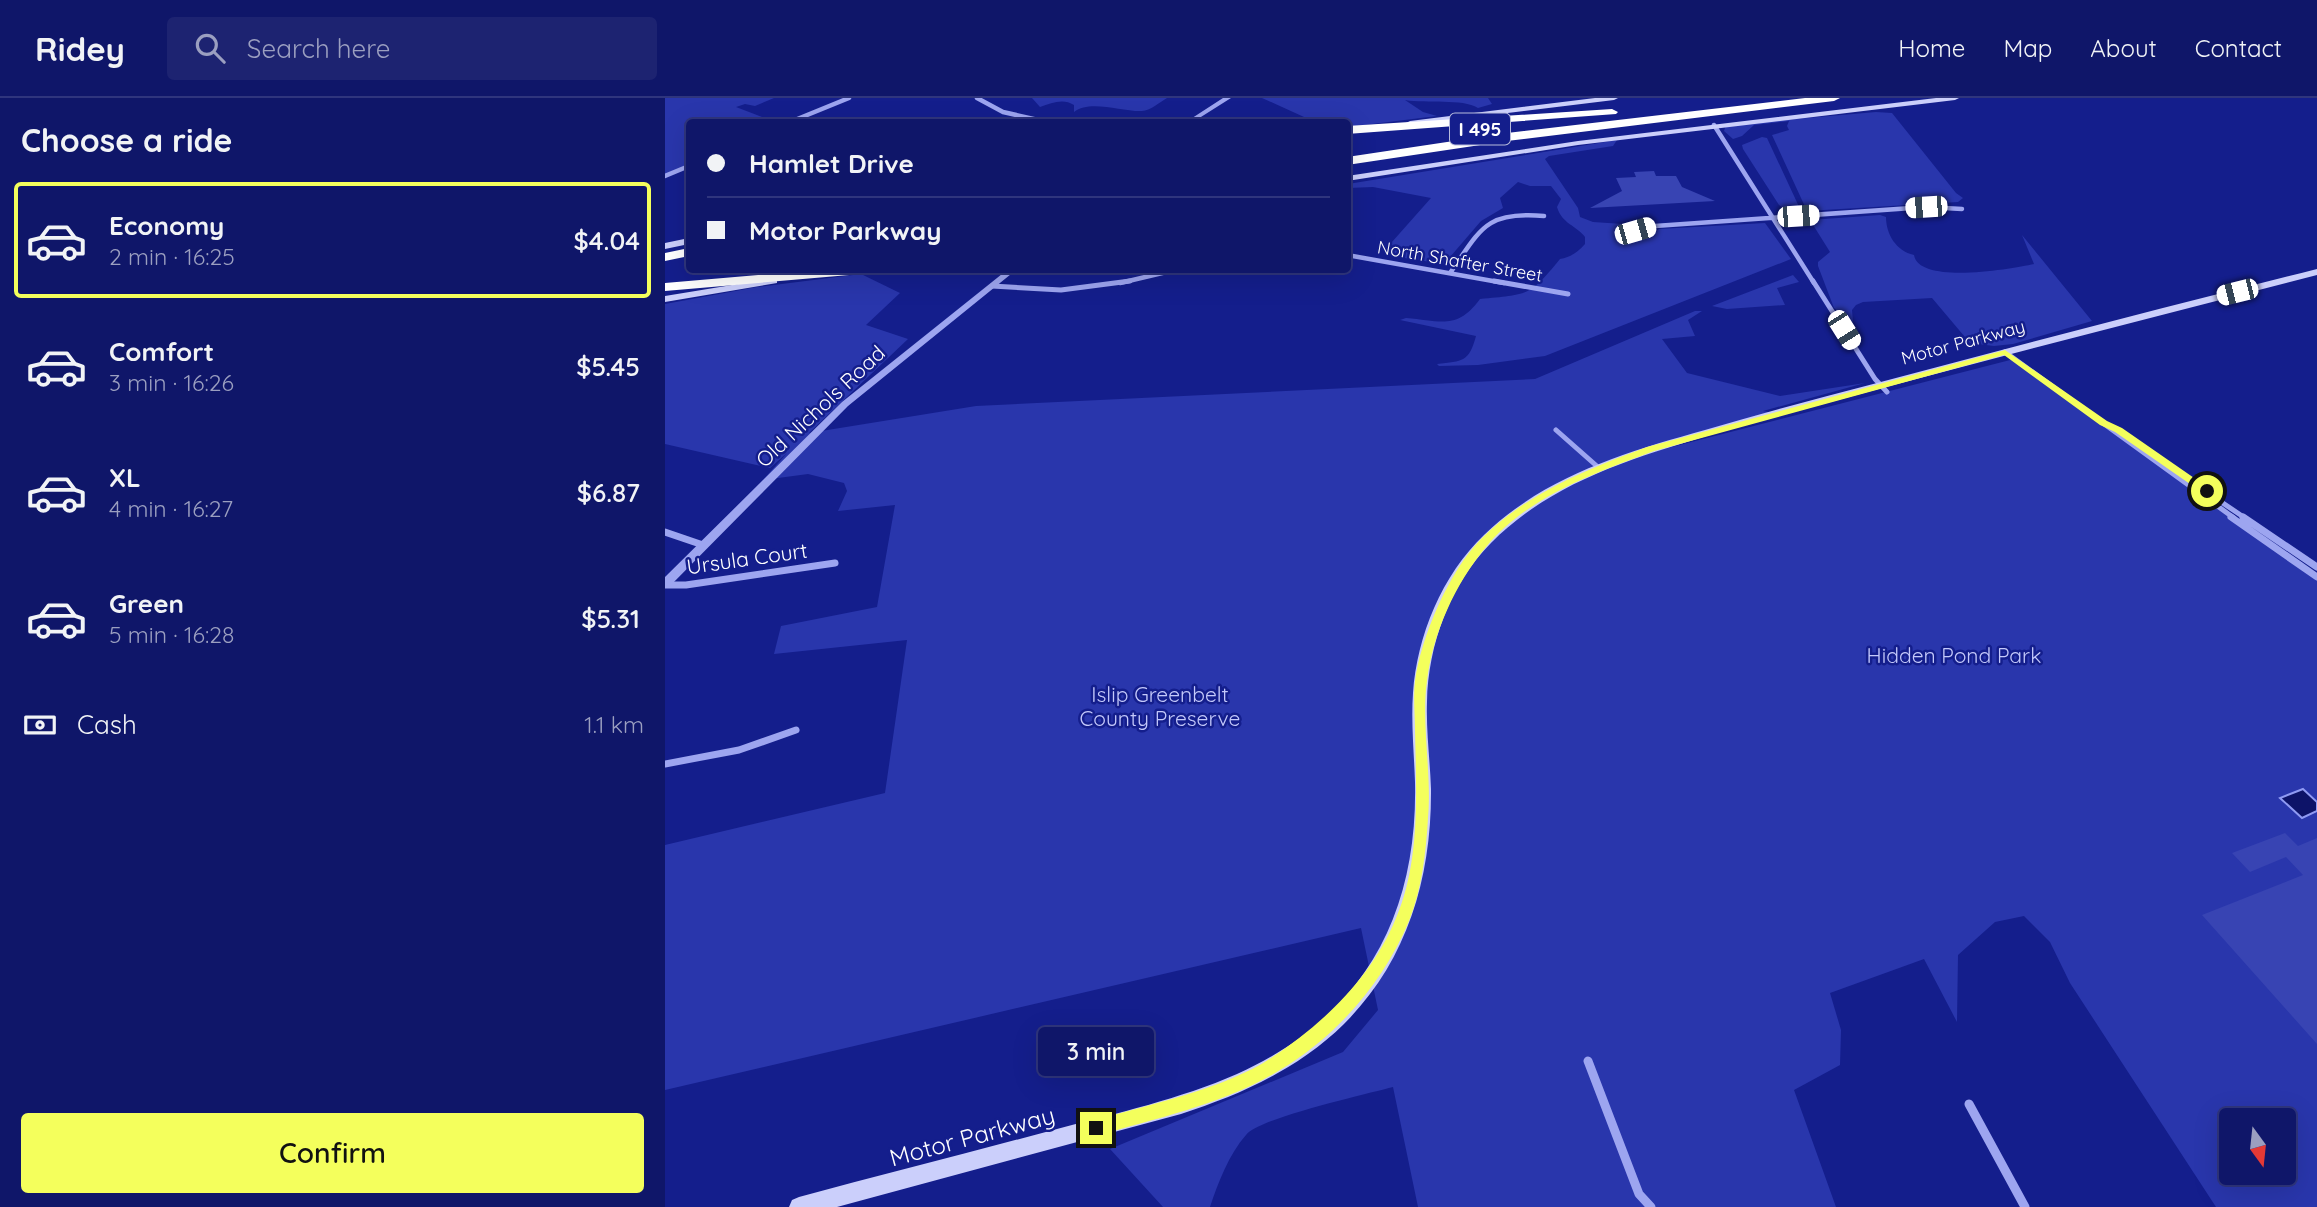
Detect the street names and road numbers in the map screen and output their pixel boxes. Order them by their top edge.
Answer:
road number: I 495 [1450,114,1510,144]
street label: North Shafter Street [1376,235,1544,287]
street label: Motor Parkway [1899,314,2027,370]
street label: Old Nichols Road [750,340,890,472]
street label: Ursula Court [685,537,809,579]
street label: Motor Parkway [886,1100,1058,1172]

